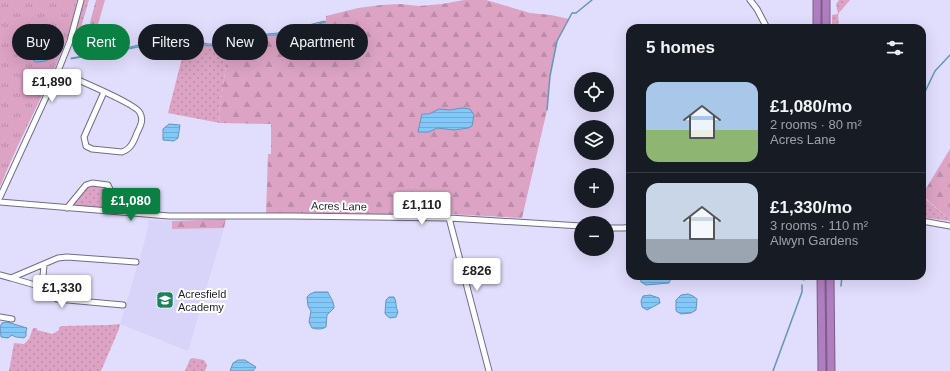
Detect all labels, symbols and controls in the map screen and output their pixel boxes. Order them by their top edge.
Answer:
chip: Buy [12,24,64,60]
chip: Rent [72,24,130,60]
chip: Filters [138,24,204,60]
chip: New [212,24,268,60]
chip: Apartment [276,24,368,60]
icon: filters [884,37,906,59]
text: 5 homes [646,38,715,57]
pin: £1,890 [19,69,85,103]
map controls [574,72,614,256]
button: locate [574,72,614,112]
text: £1,890 [32,74,72,89]
text: £1,080/mo [770,97,852,116]
icon: home [678,98,726,146]
text: 2 rooms · 80 m² [770,117,862,132]
button: layers [574,120,614,160]
text: Acres Lane [770,132,836,147]
button: + [574,168,614,208]
pin: £1,080 [98,188,164,222]
pin: £1,110 [389,192,455,226]
text: £1,080 [111,193,151,208]
text: £1,110 [402,197,442,212]
text: £1,330/mo [770,198,852,217]
icon: home [678,199,726,247]
street label: Acres Lane [311,200,367,212]
button: − [574,216,614,256]
text: 3 rooms · 110 m² [770,218,868,233]
text: Alwyn Gardens [770,233,858,248]
pin: £826 [453,258,501,292]
text: £826 [463,263,491,278]
pin: £1,330 [29,275,95,309]
text: £1,330 [42,280,82,295]
place label: Acresfield Academy [178,288,226,313]
school or university icon: Acresfield Academy [155,290,175,310]

